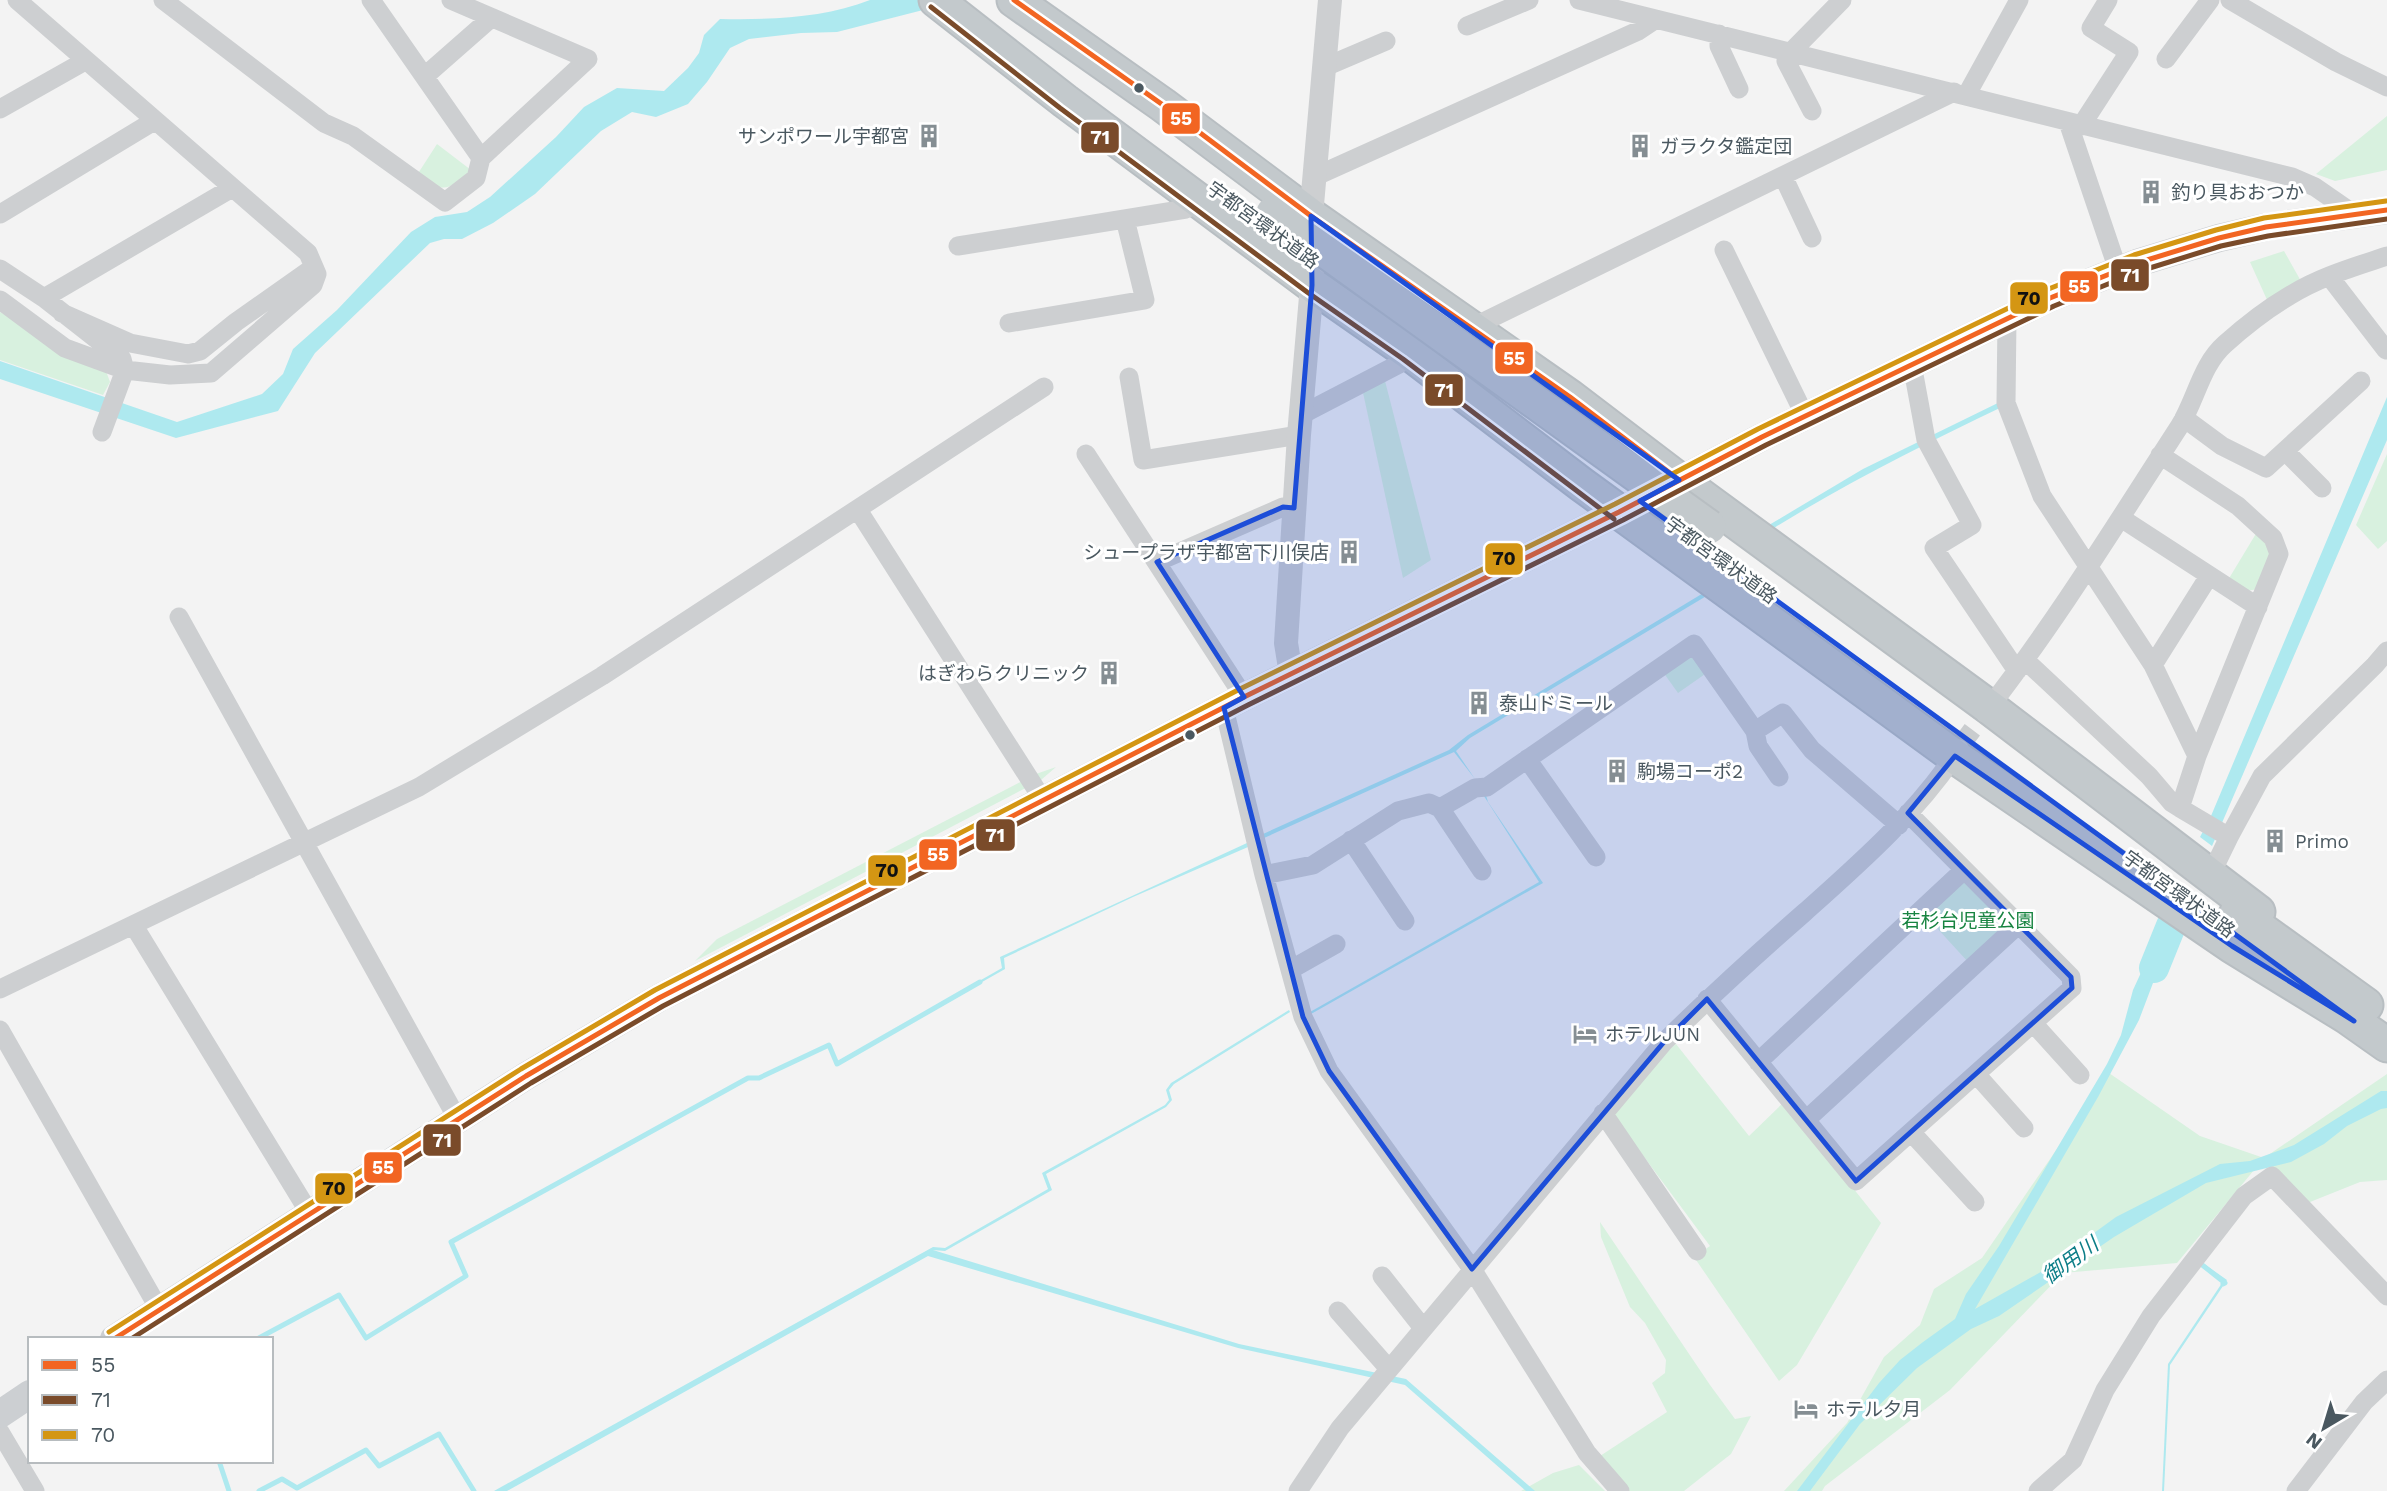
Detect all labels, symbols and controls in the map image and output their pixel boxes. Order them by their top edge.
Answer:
unlabelled marker [1132,81,1146,95]
line badge: 55 [1161,102,1201,135]
text: 55 [1170,107,1192,130]
line badge: 71 [1080,121,1120,154]
building icon: サンポワール宇都宮 [915,122,943,150]
place label: サンポワール宇都宮 [738,125,909,148]
text: 71 [1090,126,1110,149]
building icon: ガラクタ鑑定団 [1626,132,1654,160]
place label: ガラクタ鑑定団 [1660,135,1792,158]
street label: 宇都宮環状道路 [1202,177,1324,273]
building icon: 釣り具おおつか [2137,178,2165,206]
place label: 釣り具おおつか [2171,181,2304,204]
line badge: 71 [2110,258,2150,292]
text: 71 [2120,264,2140,287]
line badge: 55 [2059,270,2099,303]
text: 55 [2068,275,2090,298]
line badge: 70 [2009,281,2049,315]
text: 70 [2017,287,2041,310]
line badge: 55 [1494,341,1534,375]
text: 55 [1503,347,1525,370]
line badge: 71 [1424,373,1464,407]
text: 71 [1434,379,1454,402]
street label: 宇都宮環状道路 [1660,512,1782,608]
building icon: シュープラザ宇都宮下川俣店 [1335,538,1363,566]
place label: シュープラザ宇都宮下川俣店 [1083,541,1329,564]
line badge: 70 [1484,542,1524,576]
text: 70 [1492,547,1516,570]
building icon: はぎわらクリニック [1095,659,1123,687]
place label: はぎわらクリニック [918,662,1089,685]
building icon: 泰山ドミール [1465,689,1493,717]
place label: 泰山ドミール [1499,692,1613,715]
unlabelled marker [1183,728,1197,742]
building icon: 駒場コーポ2 [1603,757,1631,785]
place label: 駒場コーポ2 [1637,760,1743,783]
line badge: 71 [975,818,1016,852]
text: 71 [985,824,1005,847]
building icon: Primo [2261,827,2289,855]
place label: Primo [2295,830,2349,853]
line badge: 55 [918,838,958,871]
text: 55 [927,843,949,866]
street label: 宇都宮環状道路 [2118,846,2240,942]
line badge: 70 [867,854,907,887]
text: 70 [875,859,899,882]
park label: 若杉台児童公園 [1901,909,2035,932]
hotel icon: ホテルJUN [1571,1020,1599,1048]
place label: ホテルJUN [1605,1023,1700,1046]
line badge: 71 [422,1123,462,1157]
text: 71 [432,1129,452,1152]
line badge: 55 [363,1151,403,1184]
text: 55 [372,1156,394,1179]
line badge: 70 [314,1172,354,1205]
text: 70 [322,1177,346,1200]
water label: 御用川 [2037,1230,2104,1289]
legend [28,1337,273,1463]
text: 55 [91,1352,115,1377]
text: 71 [91,1387,111,1412]
north arrow [2289,1393,2359,1463]
hotel icon: ホテル夕月 [1792,1395,1820,1423]
place label: ホテル夕月 [1826,1398,1921,1421]
text: 70 [91,1422,115,1447]
text: N [2301,1428,2326,1454]

